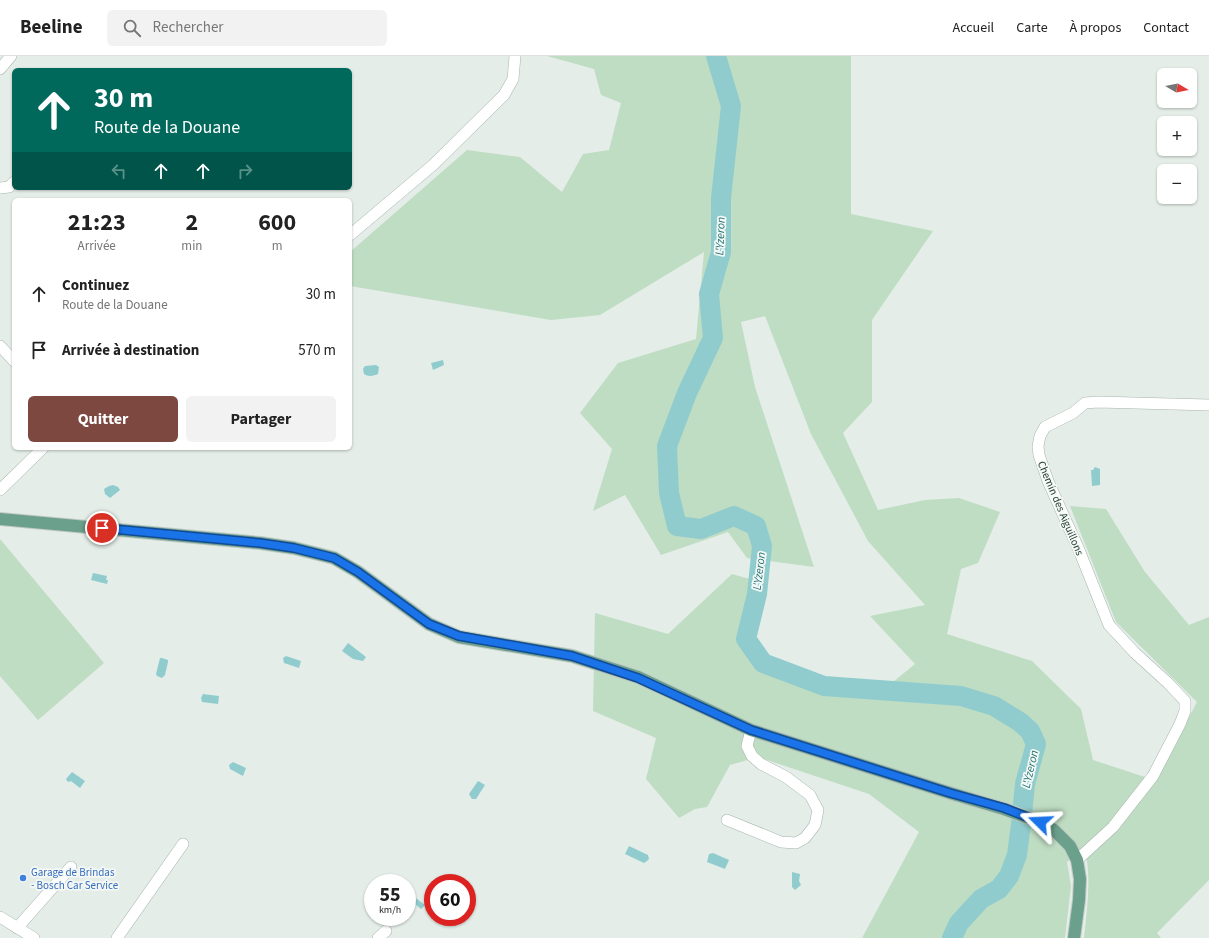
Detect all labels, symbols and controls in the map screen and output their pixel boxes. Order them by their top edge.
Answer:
search box [107,10,387,46]
text: Beeline [20,14,83,41]
icon: search [121,17,143,39]
text: Rechercher [153,17,224,38]
text: Accueil [953,18,994,38]
text: Carte [1016,18,1048,38]
text: À propos [1070,18,1121,38]
text: Contact [1143,18,1189,38]
north arrow [1157,68,1197,108]
map controls [1157,68,1197,204]
text: 30 m [94,78,153,118]
icon: ahead [28,84,80,136]
text: Route de la Douane [94,115,240,140]
button: + [1157,116,1197,156]
icon: left [108,160,130,182]
icon: ahead [150,160,172,182]
icon: ahead [192,160,214,182]
icon: right [234,160,256,182]
button: − [1157,164,1197,204]
text: 21:23 [68,205,126,240]
text: 2 [186,205,198,240]
text: 600 [258,205,296,240]
water label: L'Yzeron [711,216,730,256]
text: Arrivée [78,237,116,255]
text: min [181,237,202,255]
text: m [272,237,283,255]
text: Continuez [62,275,129,296]
icon: ahead [28,283,50,305]
text: 30 m [306,284,336,305]
text: Route de la Douane [62,296,168,314]
icon: arrive [28,339,50,361]
text: Arrivée à destination [62,340,199,361]
text: 570 m [298,340,336,361]
button: Quitter [28,396,178,442]
button: Partager [186,396,336,442]
street label: Chemin des Aiguillons [1034,459,1087,558]
pin [85,511,119,545]
icon: arrive [91,517,113,539]
water label: L'Yzeron [749,551,770,591]
water label: L'Yzeron [1018,748,1043,790]
position arrow [1019,801,1061,843]
place label: Garage de Brindas - Bosch Car Service [31,865,119,893]
marker: Garage de Brindas - Bosch Car Service [18,873,28,883]
speed limit sign: 60 [424,874,476,926]
text: 55 [379,881,401,909]
text: km/h [379,903,401,917]

